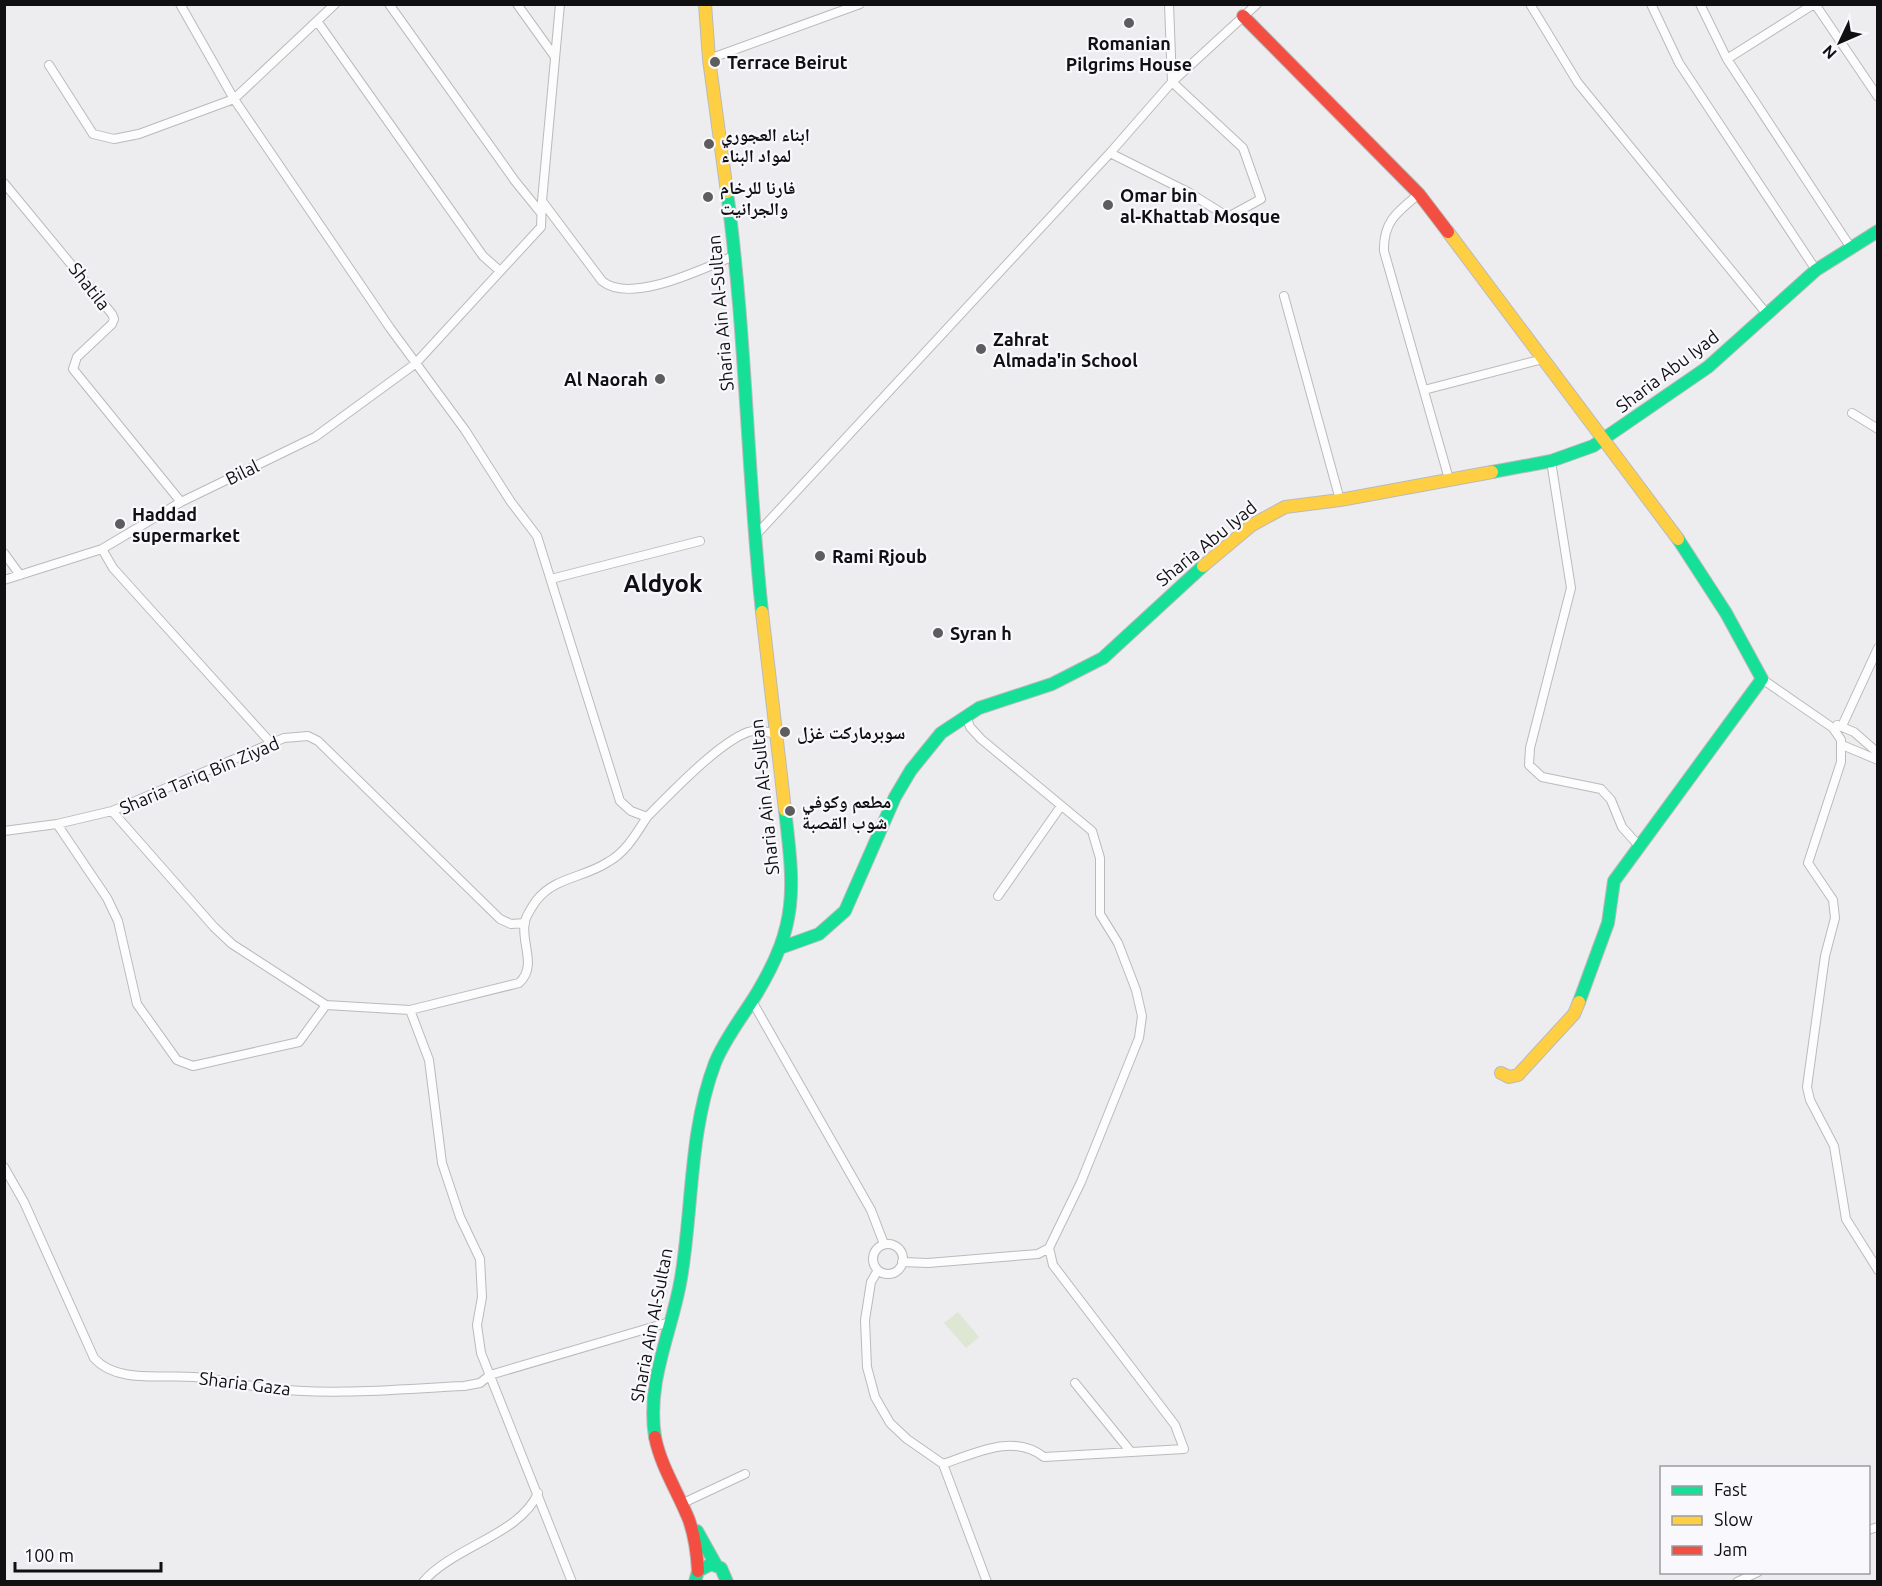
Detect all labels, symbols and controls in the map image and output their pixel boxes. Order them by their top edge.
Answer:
north arrow [1810,12,1870,72]
marker: Romanian Pilgrims House [1122,16,1136,30]
place label: Romanian Pilgrims House [1066,33,1192,74]
text: N [1819,42,1840,63]
place label: Terrace Beirut [727,52,848,72]
marker: Terrace Beirut [708,55,722,69]
place label: ابناء العجوري لمواد البناء [721,124,810,167]
marker: ابناء العجوري لمواد البناء [702,137,716,151]
place label: فارنا للرخام والجرانيت [720,177,795,219]
place label: Omar bin al-Khattab Mosque [1120,185,1280,226]
marker: فارنا للرخام والجرانيت [701,190,715,204]
marker: Omar bin al-Khattab Mosque [1101,198,1115,212]
street label: Sharia Ain Al-Sultan [703,234,737,392]
street label: Shatila [65,258,115,314]
street label: Sharia Abu Iyad [1612,326,1722,416]
place label: Zahrat Almada'in School [993,329,1138,370]
marker: Zahrat Almada'in School [974,342,988,356]
place label: Al Naorah [564,369,648,389]
marker: Al Naorah [653,372,667,386]
street label: Bilal [222,455,262,489]
street label: Sharia Abu Iyad [1152,496,1260,590]
place label: Haddad supermarket [132,504,240,545]
marker: Haddad supermarket [113,517,127,531]
place label: Rami Rjoub [832,546,927,566]
marker: Rami Rjoub [813,549,827,563]
district label: Aldyok [624,570,703,597]
place label: Syran h [950,623,1012,643]
marker: Syran h [931,626,945,640]
street label: Sharia Ain Al-Sultan [746,718,782,876]
place label: سوبرماركت غزل [797,722,905,744]
marker: سوبرماركت غزل [778,725,792,739]
street label: Sharia Tariq Bin Ziyad [116,732,282,818]
place label: مطعم وكوفي شوب القصبة [802,791,891,834]
marker: مطعم وكوفي شوب القصبة [783,804,797,818]
street label: Sharia Ain Al-Sultan [626,1246,676,1404]
street label: Sharia Gaza [198,1367,292,1399]
legend [1660,1466,1870,1574]
text: Fast [1714,1479,1747,1499]
text: Slow [1714,1509,1753,1529]
scale bar [15,1535,160,1573]
text: Jam [1714,1539,1748,1559]
text: 100 m [24,1545,74,1565]

